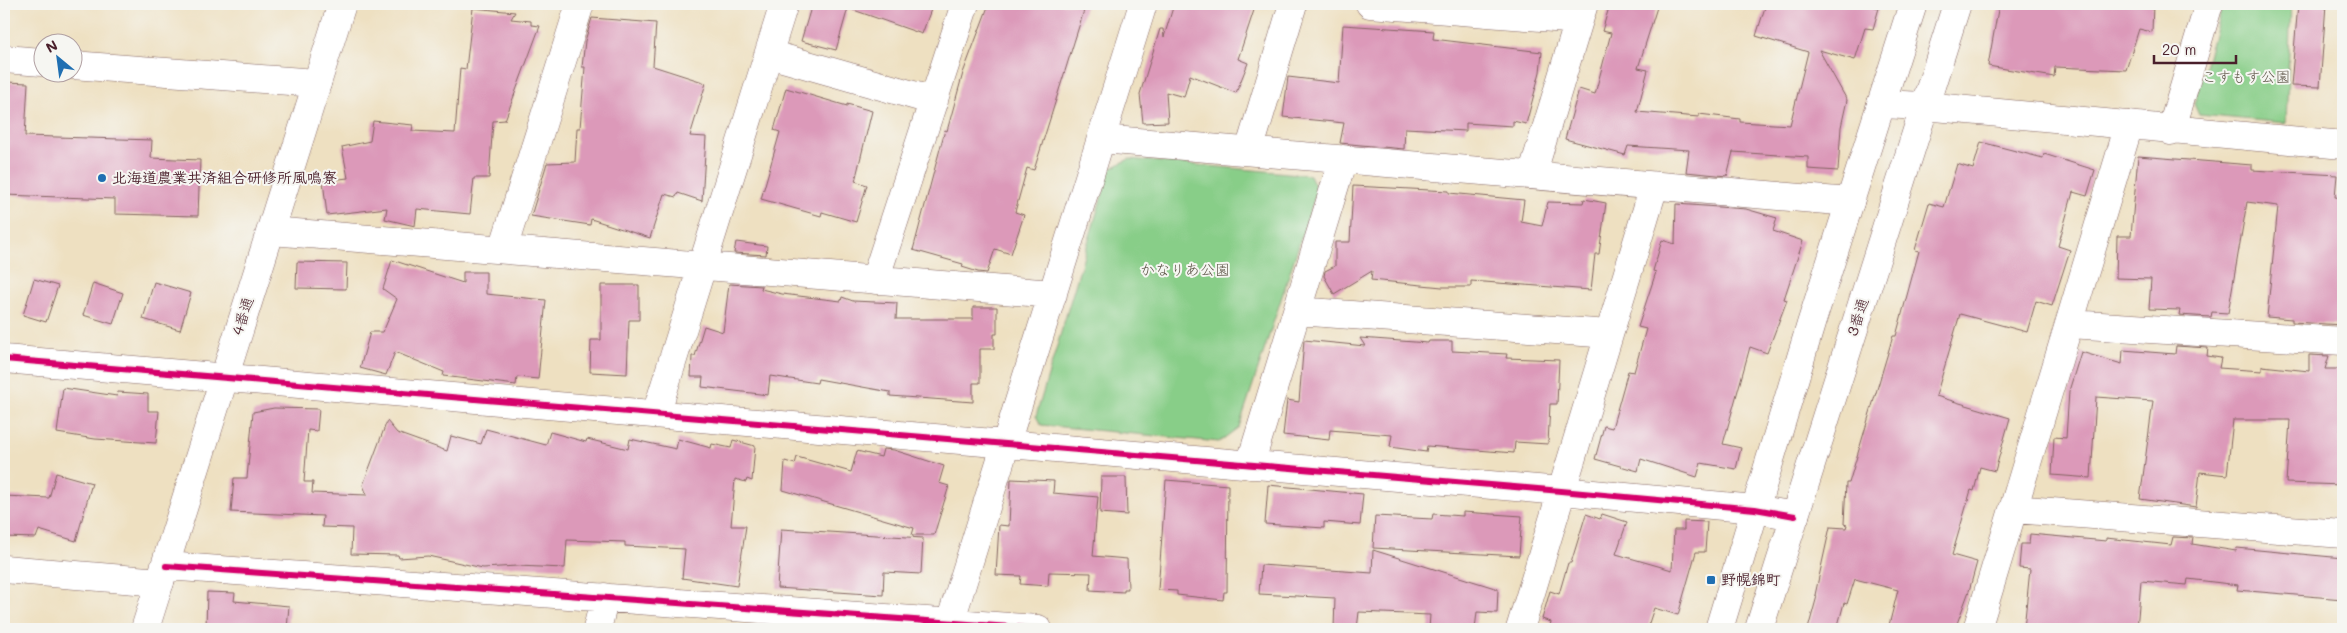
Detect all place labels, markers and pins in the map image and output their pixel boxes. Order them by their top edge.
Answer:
place label: 北海道農業共済組合研修所風鳴寮 [112,167,337,187]
marker: 北海道農業共済組合研修所風鳴寮 [96,172,108,184]
place label: 野幌錦町 [1721,569,1781,589]
marker: 野幌錦町 [1705,574,1717,586]

